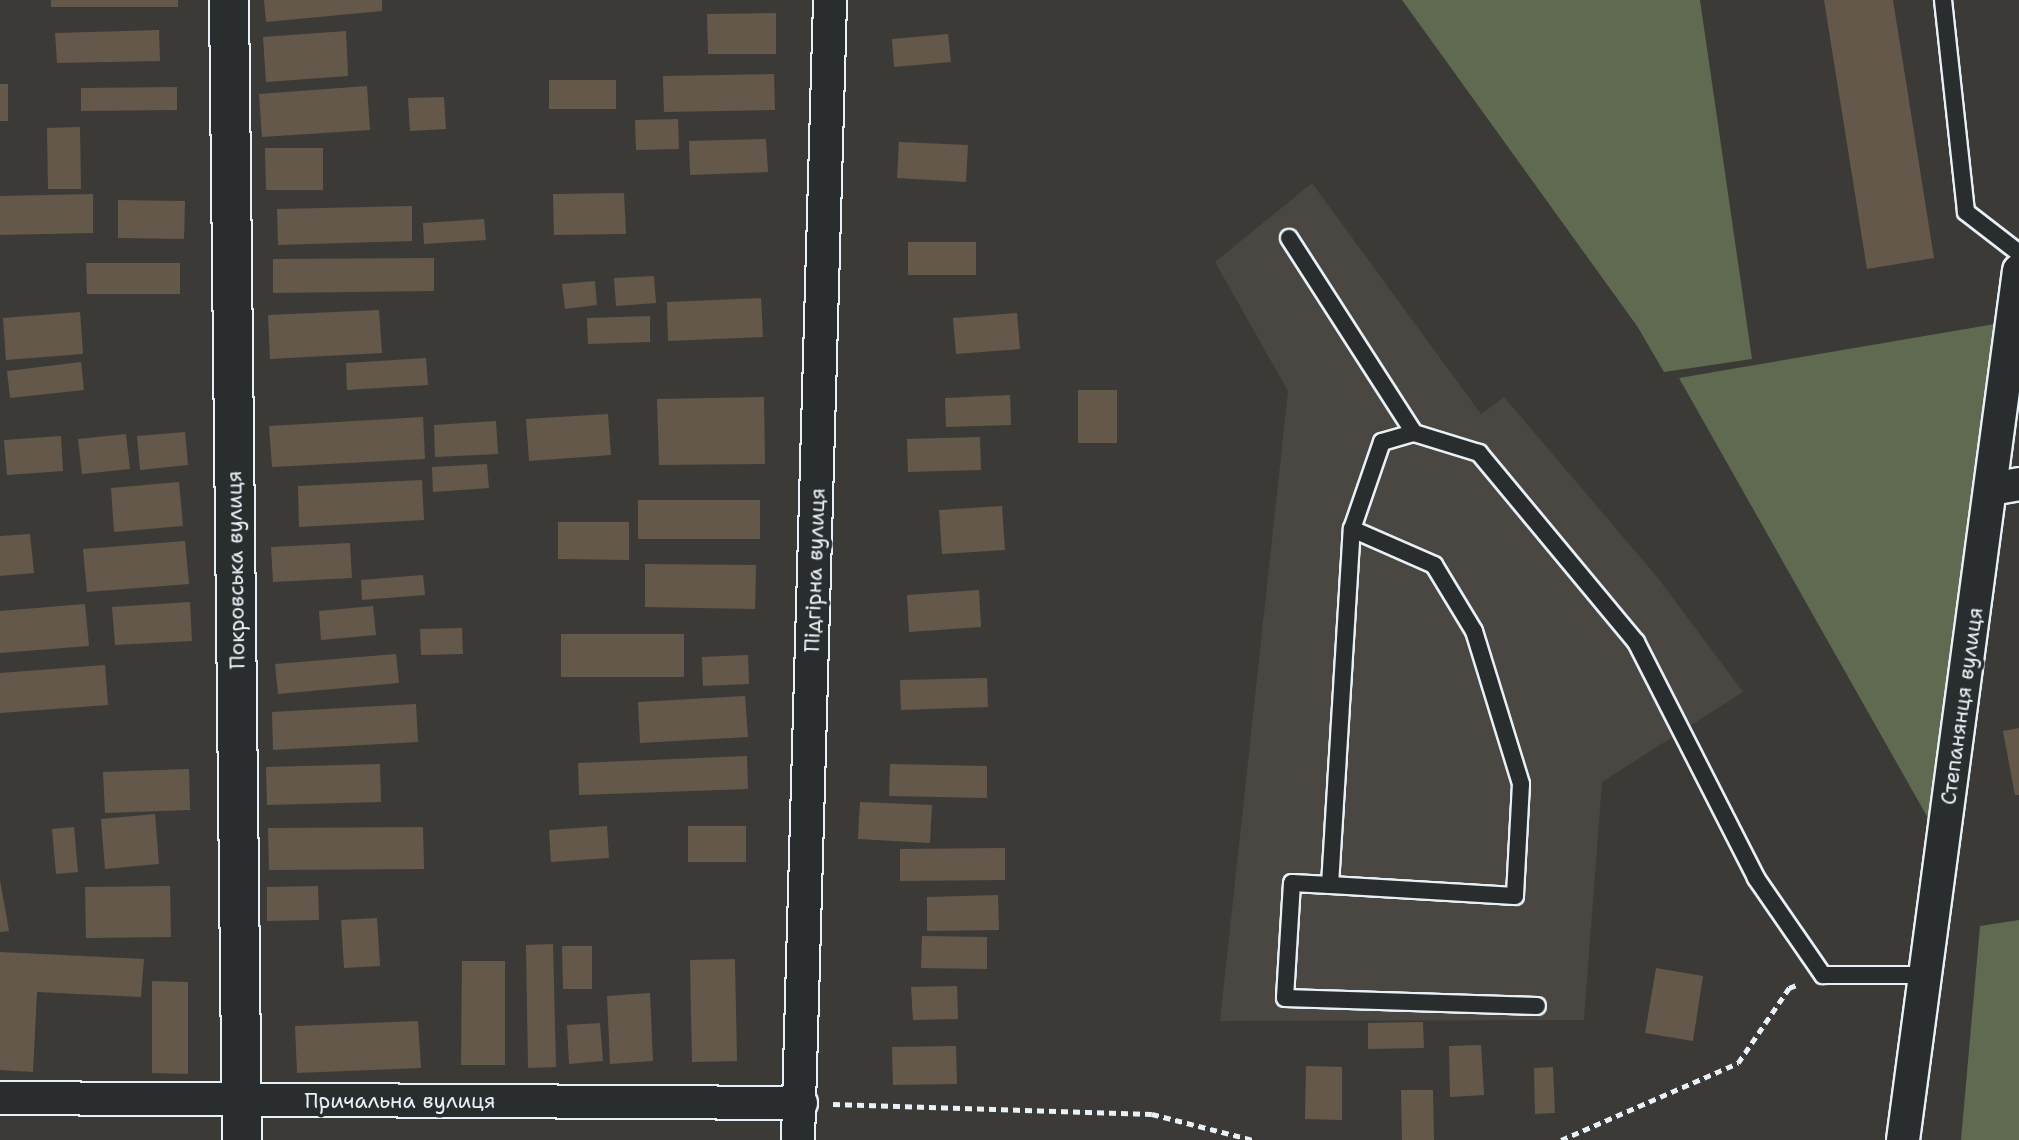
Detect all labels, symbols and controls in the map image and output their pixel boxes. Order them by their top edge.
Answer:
street label: Покровська вулиця [222,471,250,669]
street label: Підгірна вулиця [800,487,830,653]
street label: Степанянця вулиця [1936,606,1988,806]
street label: Причальна вулиця [304,1088,496,1114]

